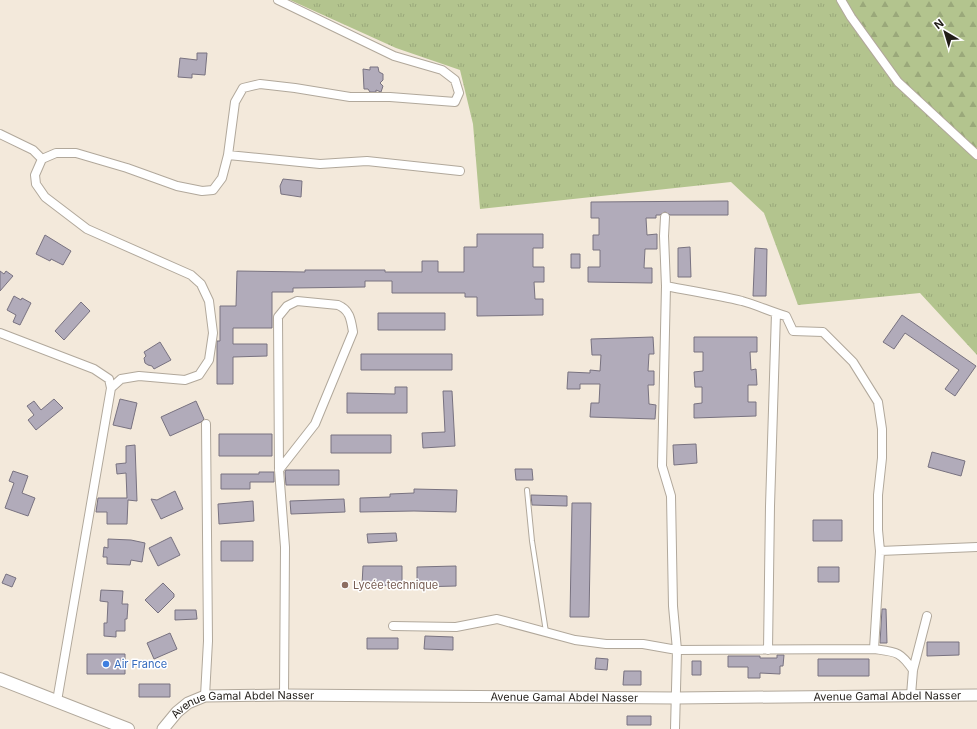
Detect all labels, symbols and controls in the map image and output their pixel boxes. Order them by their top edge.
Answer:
north arrow [925,12,965,52]
text: N [931,16,946,32]
place label: Lycée technique [353,578,438,592]
marker: Lycée technique [340,580,350,590]
place label: Air France [114,657,167,671]
marker: Air France [101,659,111,669]
street label: Avenue Gamal Abdel Nasser [168,688,314,721]
street label: Avenue Gamal Abdel Nasser [813,688,961,704]
street label: Avenue Gamal Abdel Nasser [490,690,638,705]

